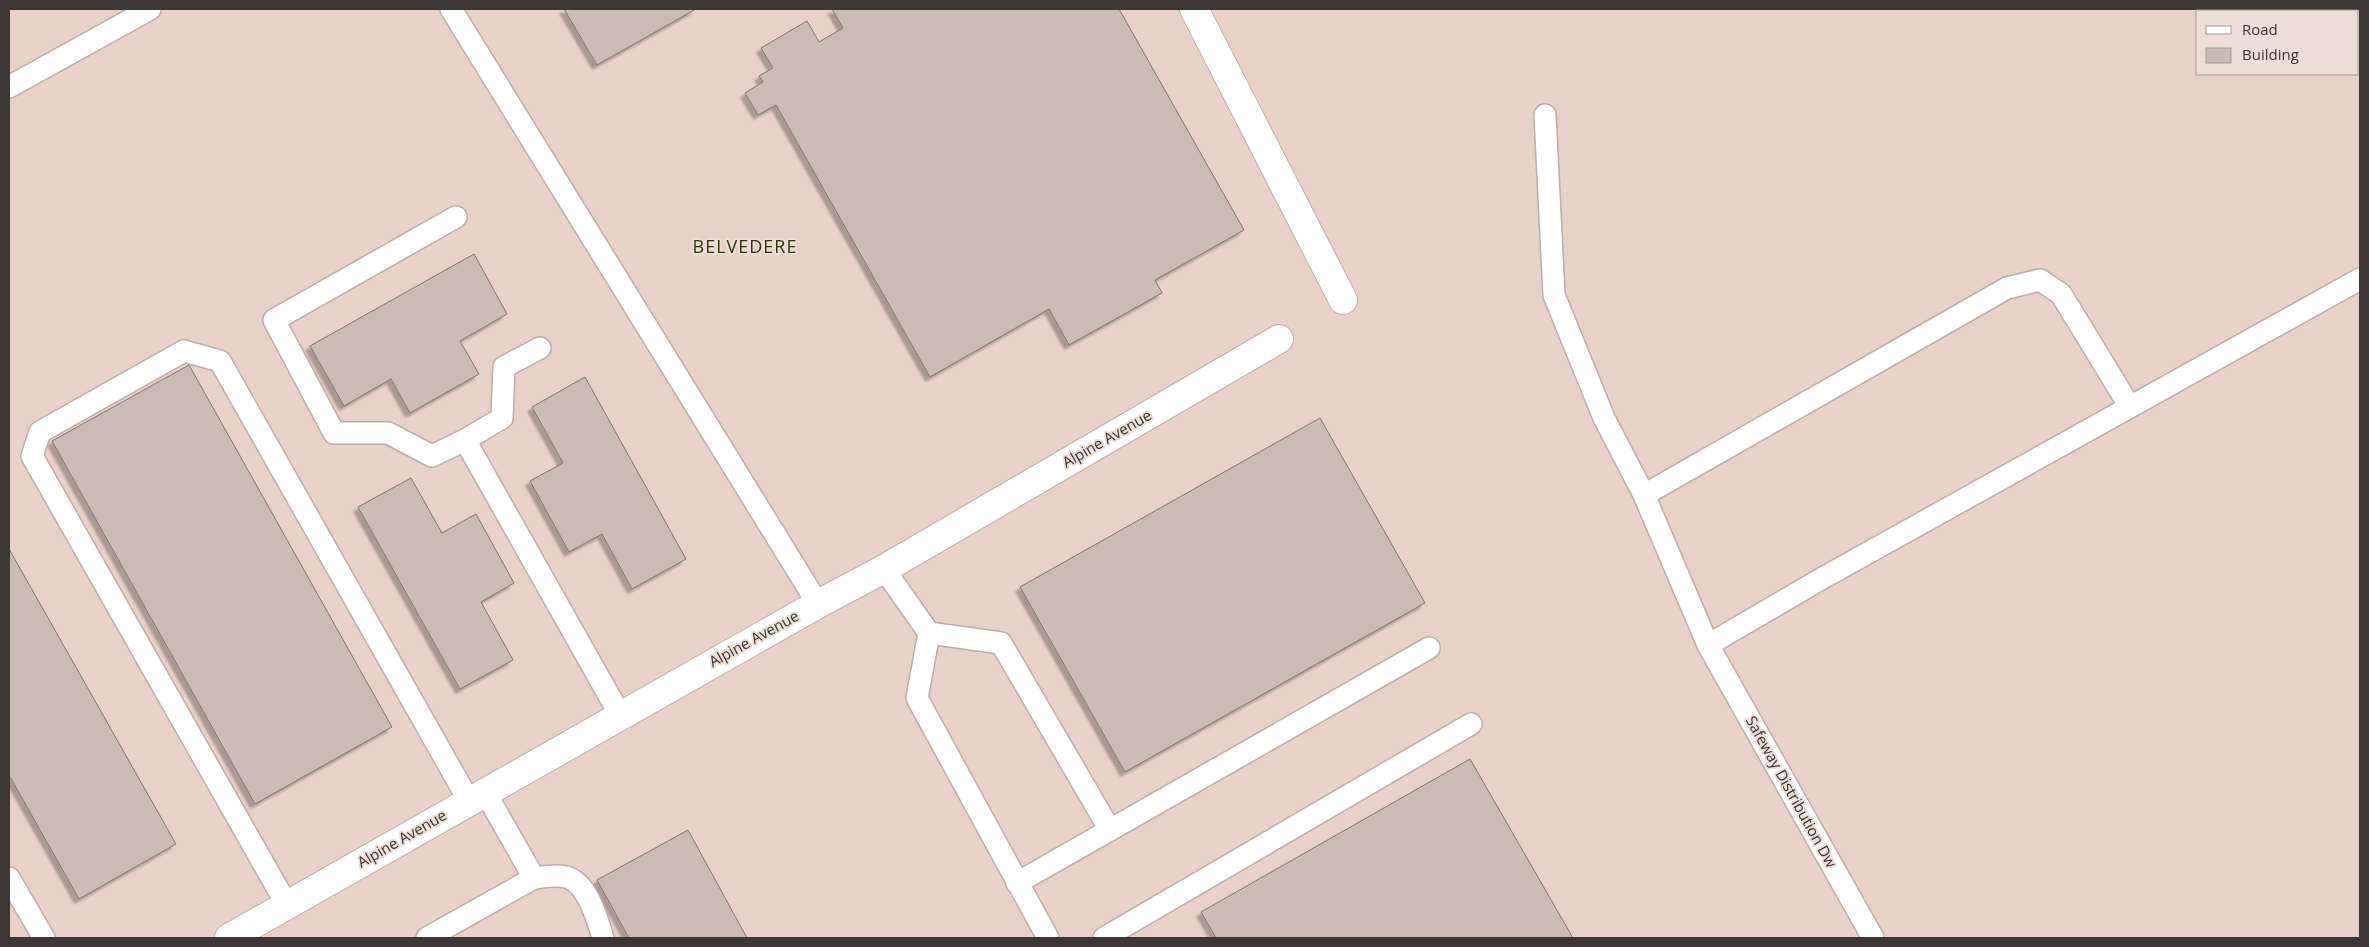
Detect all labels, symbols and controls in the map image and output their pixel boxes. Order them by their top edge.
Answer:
legend [2196,10,2359,75]
text: Road [2242,19,2278,39]
text: Building [2242,44,2299,64]
district label: BELVEDERE [693,234,797,258]
street label: Alpine Avenue [1058,404,1155,472]
street label: Alpine Avenue [705,605,802,671]
street label: Safeway Distribution Dw [1742,712,1842,871]
street label: Alpine Avenue [353,804,450,872]

